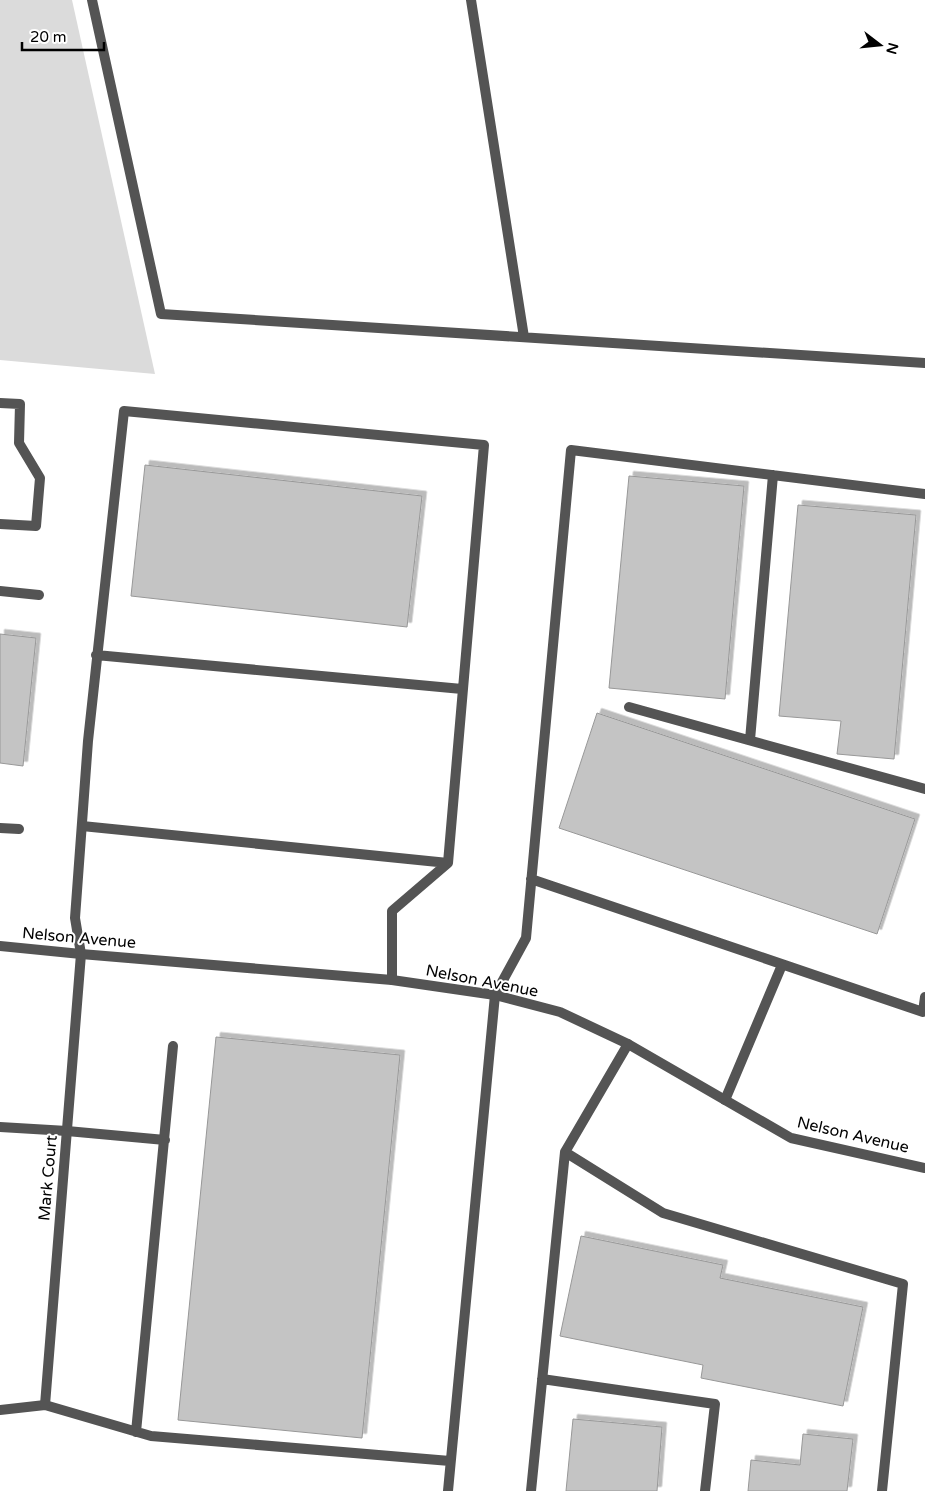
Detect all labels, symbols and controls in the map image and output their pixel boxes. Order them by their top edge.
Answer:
scale bar [22,20,105,52]
north arrow [855,20,905,70]
text: 20 m [30,28,67,46]
text: N [882,41,902,56]
street label: Nelson Avenue [21,923,137,953]
street label: Nelson Avenue [424,960,540,1002]
street label: Nelson Avenue [795,1112,911,1158]
street label: Mark Court [34,1134,62,1222]

